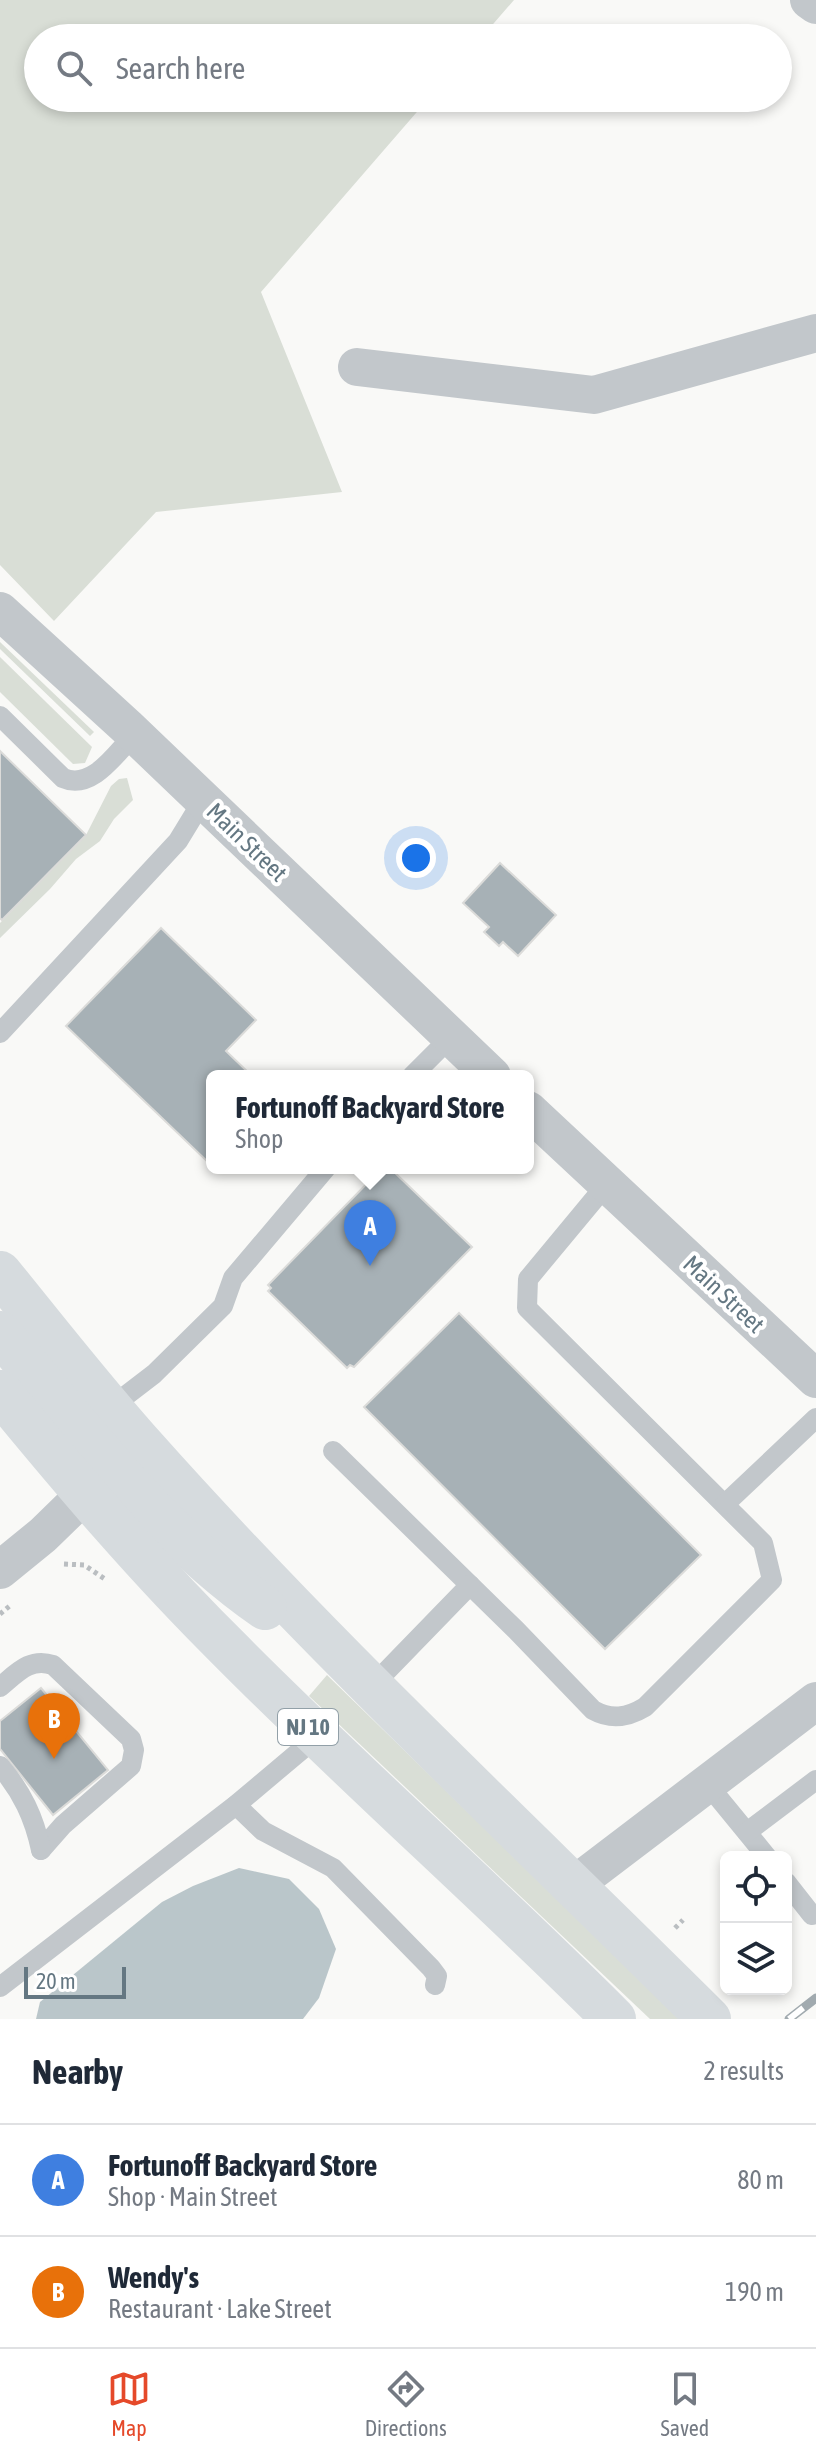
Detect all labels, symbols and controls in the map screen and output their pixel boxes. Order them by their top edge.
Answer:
search box [24,24,792,112]
icon: search [52,46,96,90]
text: Search here [116,51,245,85]
street label: Main Street [202,797,293,887]
your location [396,838,436,878]
popup [206,1070,534,1174]
text: Fortunoff Backyard Store [235,1090,505,1124]
text: Shop [235,1124,283,1154]
pin: A [344,1200,396,1266]
street label: Main Street [678,1250,770,1338]
pin: B [28,1693,80,1759]
road number: NJ 10 [278,1709,338,1745]
map controls [720,1851,792,1995]
button: locate [720,1851,792,1923]
button: layers [720,1923,792,1995]
scale bar [24,1963,126,1999]
text: 20 m [36,1968,76,1994]
text: Nearby [32,2052,123,2091]
text: 2 results [703,2056,784,2086]
text: Fortunoff Backyard Store [108,2148,377,2182]
text: A [52,2165,64,2195]
text: 80 m [737,2165,784,2195]
text: Shop · Main Street [108,2182,277,2212]
text: Wendy's [108,2260,199,2294]
text: B [52,2277,64,2307]
text: 190 m [725,2277,784,2307]
text: Restaurant · Lake Street [108,2294,332,2324]
tab: Map [107,2367,151,2441]
tab: Directions [365,2367,447,2441]
tab: Saved [660,2367,709,2441]

